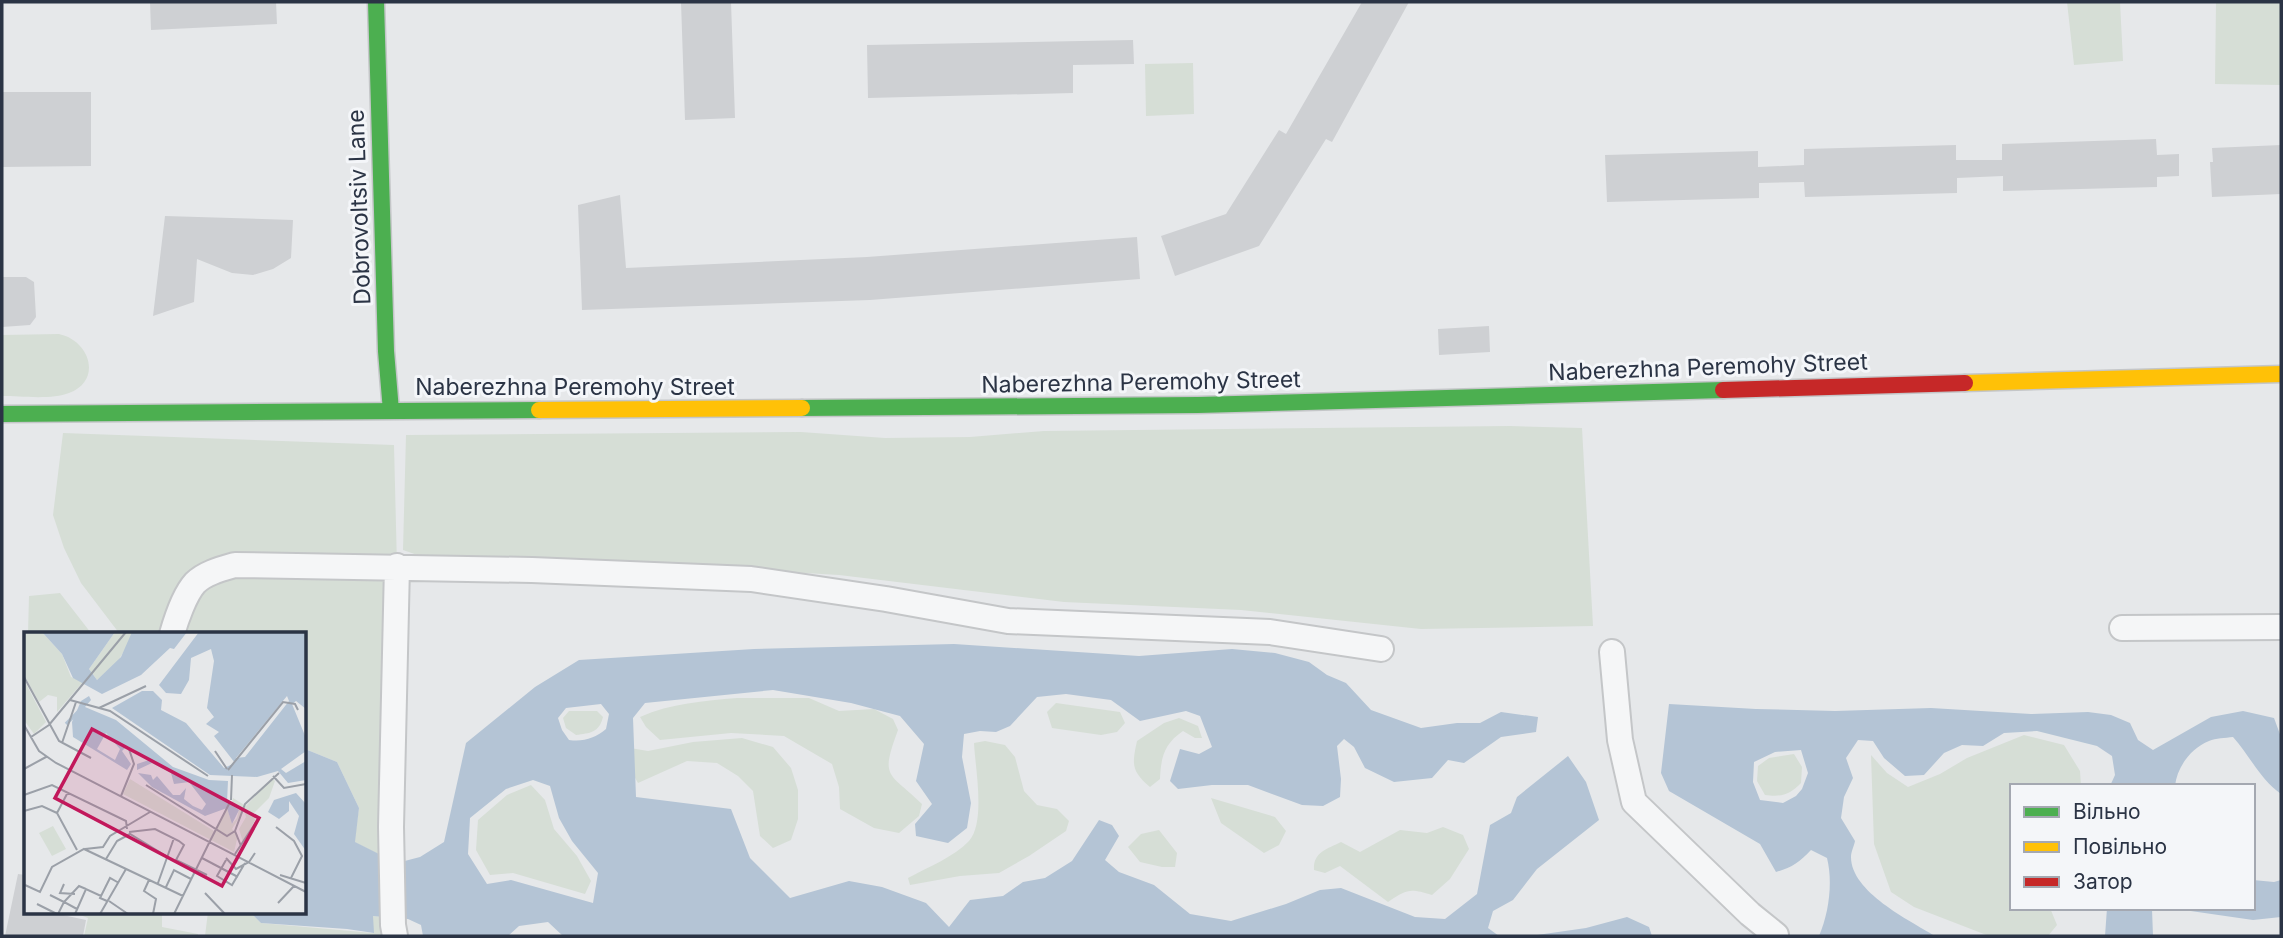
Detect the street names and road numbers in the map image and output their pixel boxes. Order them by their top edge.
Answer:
street label: Dobrovoltsiv Lane [342,109,376,305]
street label: Naberezhna Peremohy Street [1548,347,1869,387]
street label: Naberezhna Peremohy Street [981,365,1301,399]
street label: Naberezhna Peremohy Street [415,373,735,401]

